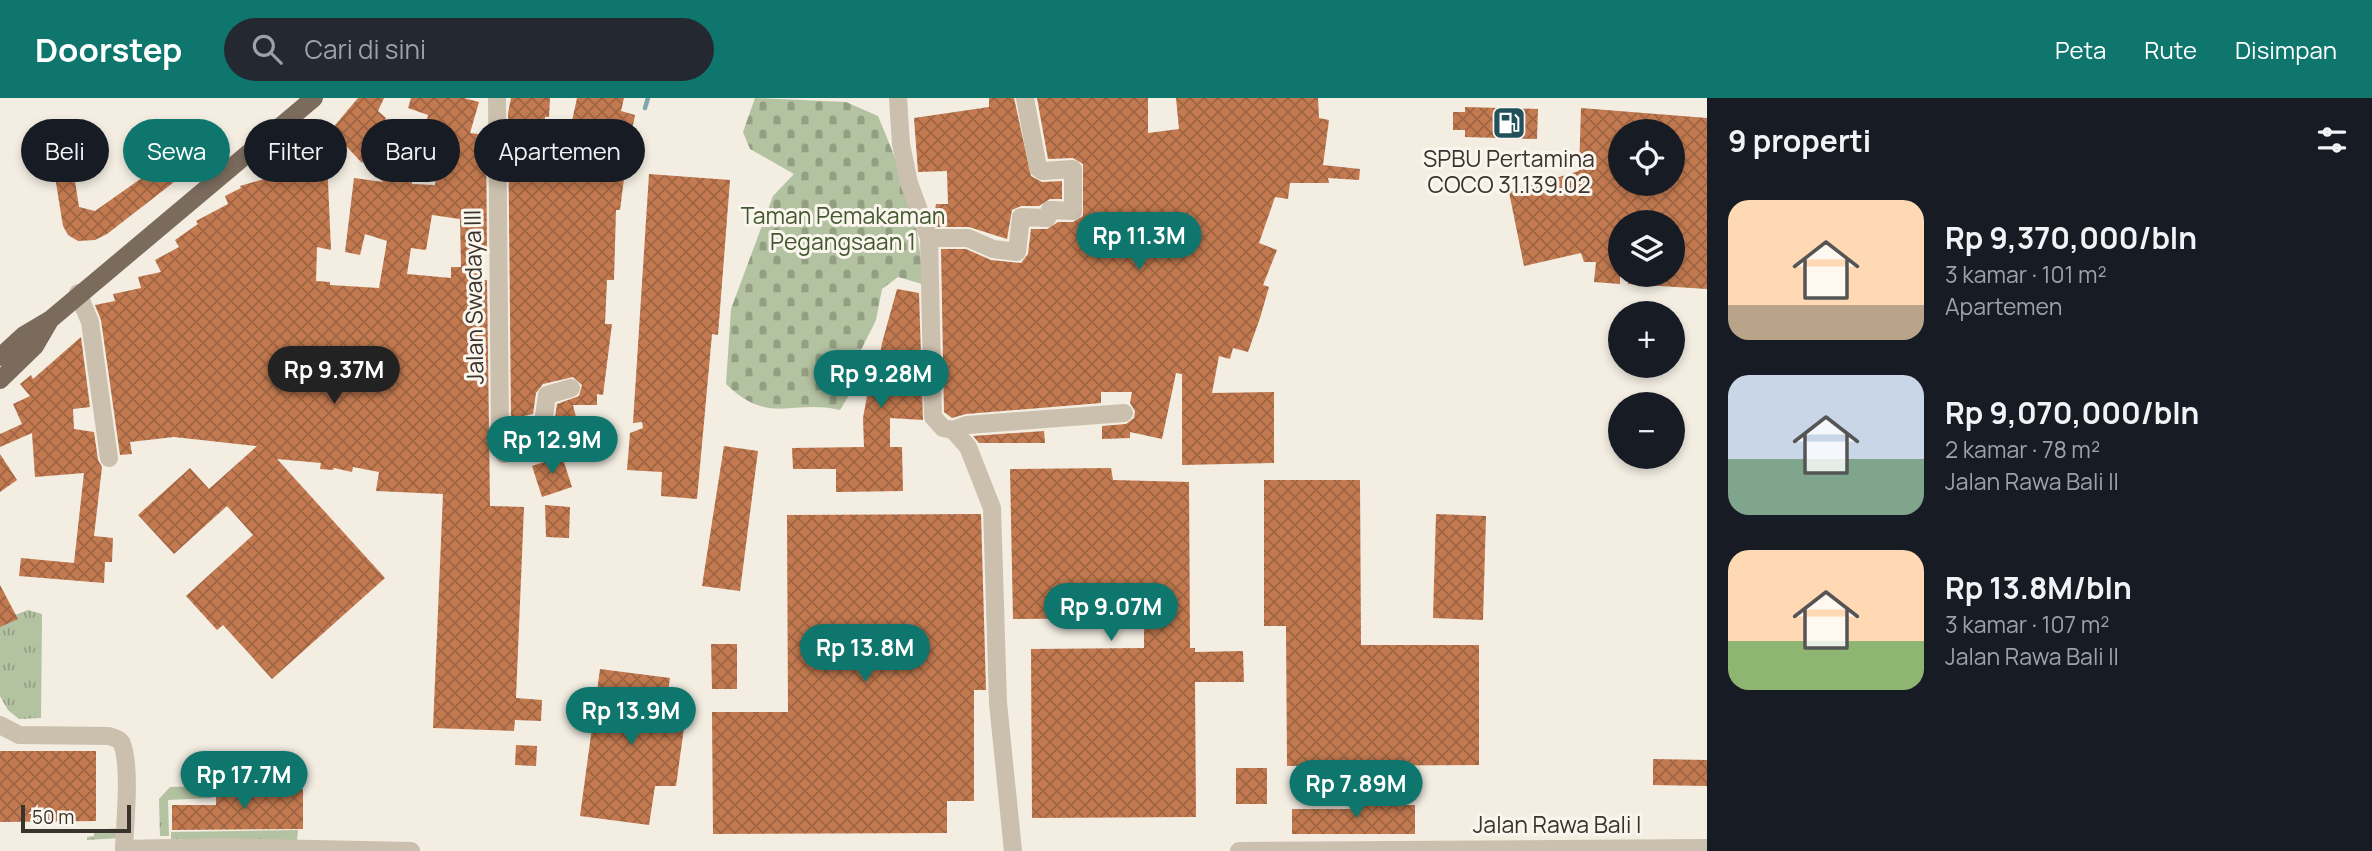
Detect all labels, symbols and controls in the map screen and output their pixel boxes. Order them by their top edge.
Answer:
search box [224,18,714,81]
text: Doorstep [35,27,182,72]
icon: search [248,30,286,68]
text: Cari di sini [304,31,426,67]
text: Peta [2055,33,2106,66]
text: Rute [2144,33,2197,66]
text: Disimpan [2235,33,2337,66]
fuel station icon: SPBU Pertamina COCO 31.139.02 [1490,104,1528,142]
chip: Beli [21,119,109,182]
chip: Sewa [123,119,230,182]
chip: Filter [244,119,347,182]
chip: Baru [361,119,460,182]
chip: Apartemen [474,119,645,182]
map controls [1608,119,1685,469]
button: locate [1608,119,1685,196]
text: 9 properti [1728,120,1871,161]
icon: filters [2313,121,2351,159]
place label: SPBU Pertamina COCO 31.139.02 [1423,142,1595,200]
park label: Taman Pemakaman Pegangsaan 1 [741,199,945,257]
street label: Jalan Swadaya III [455,209,491,385]
button: layers [1608,210,1685,287]
pin: Rp 11.3M [1067,212,1211,272]
text: Rp 9,370,000/bln [1945,217,2197,258]
text: Rp 11.3M [1092,219,1186,251]
icon: home [1784,228,1868,312]
text: 3 kamar · 101 m² [1945,258,2107,290]
text: Apartemen [1945,290,2062,322]
button: + [1608,301,1685,378]
pin: Rp 9.37M [262,346,406,406]
pin: Rp 9.28M [809,350,953,410]
text: Rp 9.37M [284,353,384,385]
text: Rp 9.28M [830,357,932,389]
button: − [1608,392,1685,469]
text: Rp 9,070,000/bln [1945,392,2199,433]
icon: home [1784,403,1868,487]
pin: Rp 12.9M [480,416,624,476]
text: Rp 12.9M [503,423,601,455]
text: 2 kamar · 78 m² [1945,433,2100,465]
text: Jalan Rawa Bali II [1945,465,2119,497]
text: Rp 13.8M/bln [1945,567,2132,608]
icon: home [1784,578,1868,662]
pin: Rp 9.07M [1039,584,1183,643]
text: Rp 9.07M [1060,590,1162,622]
text: 3 kamar · 107 m² [1945,608,2109,640]
pin: Rp 13.8M [793,624,937,684]
text: Rp 13.8M [816,631,914,663]
text: Jalan Rawa Bali II [1945,640,2119,672]
pin: Rp 13.9M [559,688,703,747]
text: Rp 13.9M [582,694,680,726]
pin: Rp 17.7M [172,752,316,811]
text: Rp 17.7M [197,758,291,790]
pin: Rp 7.89M [1284,760,1428,820]
text: Rp 7.89M [1306,767,1406,799]
scale bar [21,802,131,834]
text: 50 m [32,804,74,830]
street label: Jalan Rawa Bali I [1473,808,1641,840]

